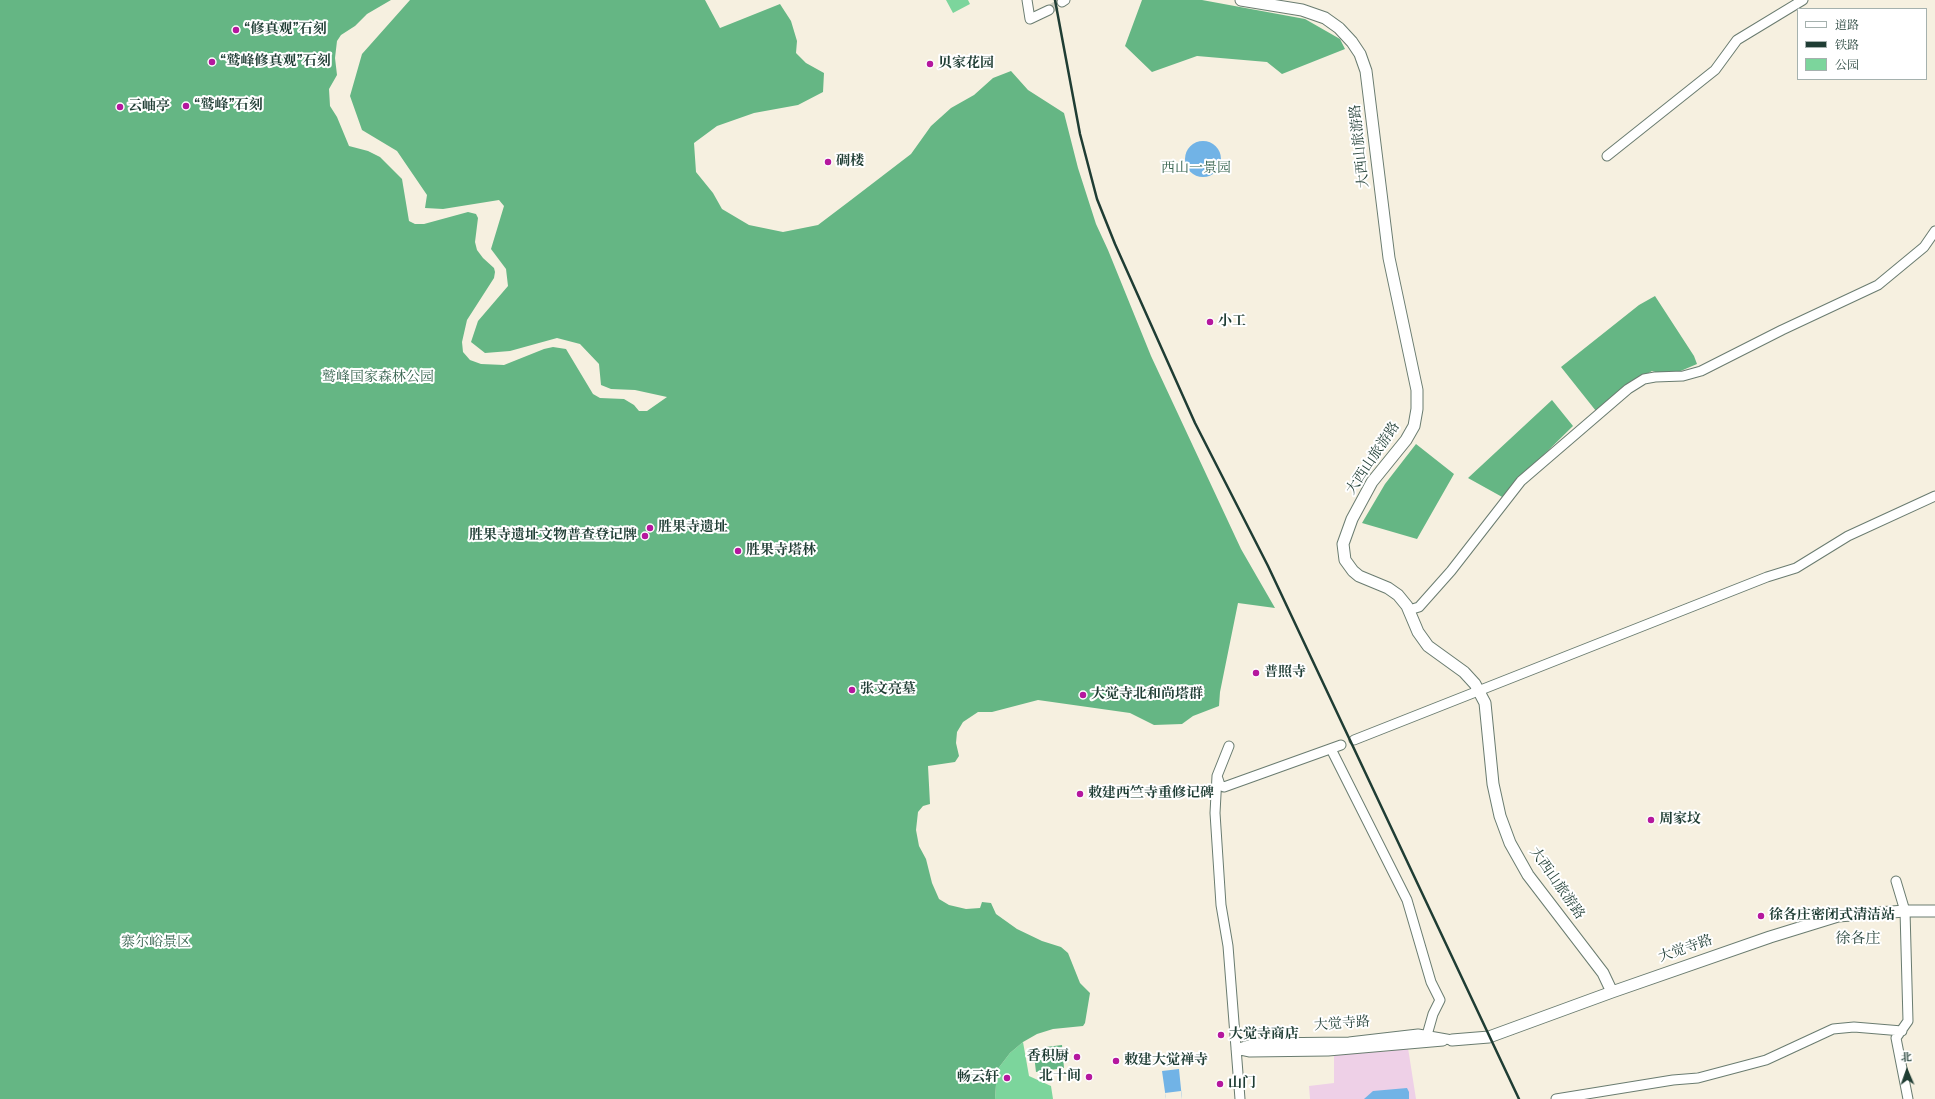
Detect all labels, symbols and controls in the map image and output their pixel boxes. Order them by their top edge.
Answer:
legend [1797,8,1927,80]
text: 道路 [1835,18,1859,34]
place label: “修真观”石刻 [244,22,327,38]
marker: “修真观”石刻 [231,25,241,35]
text: 铁路 [1835,38,1859,54]
place label: “鹫峰修真观”石刻 [220,54,331,70]
place label: 贝家花园 [938,56,994,72]
marker: “鹫峰修真观”石刻 [207,57,217,67]
text: 公园 [1835,58,1859,74]
marker: 贝家花园 [925,59,935,69]
place label: “鹫峰”石刻 [194,98,263,114]
place label: 云岫亭 [128,99,170,115]
marker: “鹫峰”石刻 [181,101,191,111]
marker: 云岫亭 [115,102,125,112]
street label: 大西山旅游路 [1348,103,1374,189]
place label: 碉楼 [836,154,864,170]
marker: 碉楼 [823,157,833,167]
park label: 西山一景园 [1161,161,1231,177]
place label: 小工 [1218,314,1246,330]
marker: 小工 [1205,317,1215,327]
park label: 鹫峰国家森林公园 [322,370,434,386]
street label: 大西山旅游路 [1344,419,1404,499]
place label: 胜果寺遗址 [658,520,728,536]
marker: 胜果寺遗址 [645,523,655,533]
place label: 胜果寺遗址文物普查登记牌 [469,528,637,544]
marker: 胜果寺遗址文物普查登记牌 [640,531,650,541]
place label: 胜果寺塔林 [746,543,816,559]
marker: 胜果寺塔林 [733,546,743,556]
place label: 普照寺 [1264,665,1306,681]
marker: 普照寺 [1251,668,1261,678]
place label: 张文亮墓 [860,682,916,698]
marker: 张文亮墓 [847,685,857,695]
place label: 大觉寺北和尚塔群 [1091,687,1203,703]
marker: 大觉寺北和尚塔群 [1078,690,1088,700]
place label: 敕建西竺寺重修记碑 [1088,786,1214,802]
marker: 敕建西竺寺重修记碑 [1075,789,1085,799]
place label: 周家坟 [1659,812,1701,828]
marker: 周家坟 [1646,815,1656,825]
street label: 大西山旅游路 [1525,845,1587,923]
place label: 徐各庄密闭式清洁站 [1769,908,1895,924]
marker: 徐各庄密闭式清洁站 [1756,911,1766,921]
district label: 徐各庄 [1836,931,1880,949]
street label: 大觉寺路 [1657,933,1715,967]
park label: 寨尔峪景区 [121,935,191,951]
street label: 大觉寺路 [1313,1015,1371,1035]
place label: 大觉寺商店 [1229,1027,1299,1043]
marker: 大觉寺商店 [1216,1030,1226,1040]
place label: 香积厨 [1027,1049,1069,1065]
north arrow [1887,1051,1927,1091]
text: 北 [1901,1051,1912,1066]
marker: 香积厨 [1072,1052,1082,1062]
place label: 敕建大觉禅寺 [1124,1053,1208,1069]
marker: 敕建大觉禅寺 [1111,1056,1121,1066]
place label: 北十间 [1039,1069,1081,1085]
place label: 畅云轩 [957,1070,999,1086]
marker: 北十间 [1084,1072,1094,1082]
marker: 畅云轩 [1002,1073,1012,1083]
place label: 山门 [1228,1076,1256,1092]
marker: 山门 [1215,1079,1225,1089]

